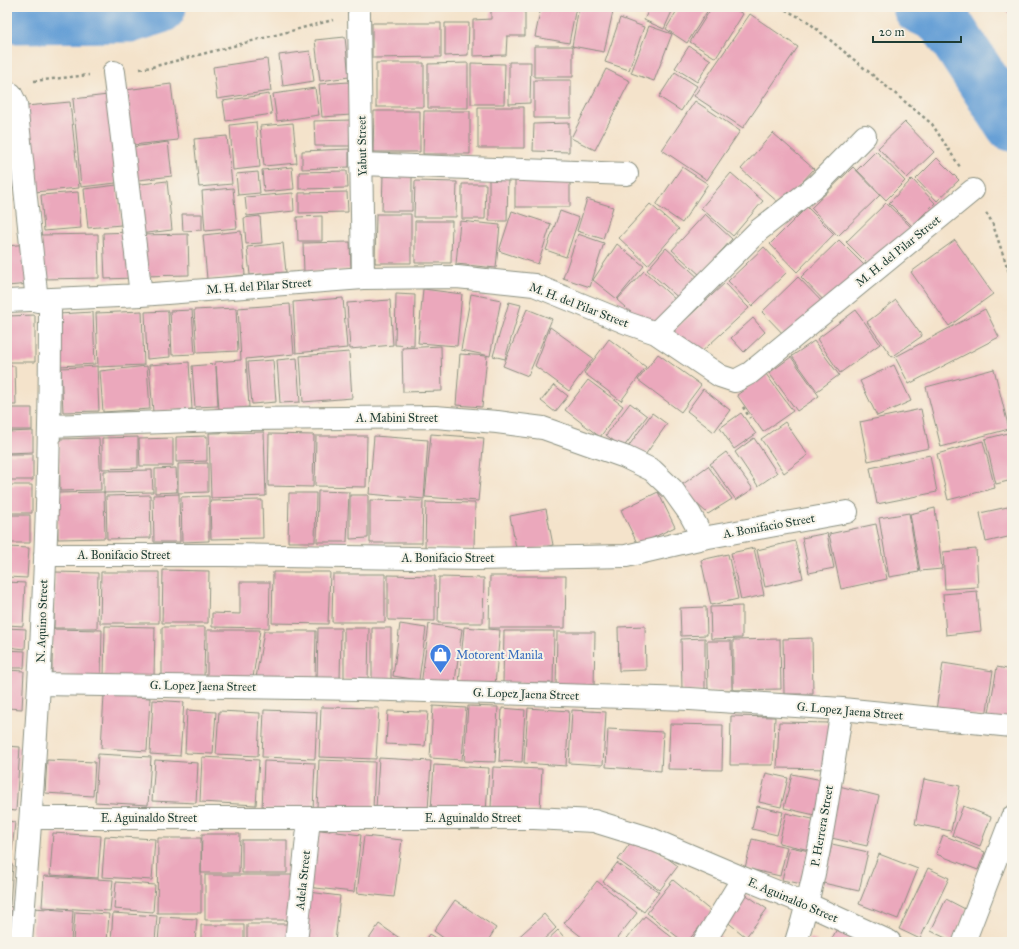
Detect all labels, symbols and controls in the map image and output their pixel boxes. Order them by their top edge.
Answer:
scale bar [873,18,961,44]
text: 20 m [879,25,905,39]
street label: Yabut Street [354,115,370,177]
street label: M. H. del Pilar Street [853,212,944,290]
street label: M. H. del Pilar Street [206,275,313,297]
street label: M. H. del Pilar Street [527,280,631,331]
street label: A. Mabini Street [355,411,439,425]
street label: A. Bonifacio Street [721,511,817,541]
street label: A. Bonifacio Street [77,548,171,562]
street label: A. Bonifacio Street [401,551,495,565]
street label: N. Aquino Street [34,578,51,663]
shop icon: Motorent Manila [427,642,453,675]
place label: Motorent Manila [456,648,544,662]
street label: G. Lopez Jaena Street [150,678,257,695]
street label: G. Lopez Jaena Street [472,685,580,704]
street label: G. Lopez Jaena Street [796,699,904,724]
street label: P. Herrera Street [808,783,836,868]
street label: E. Aguinaldo Street [101,811,198,826]
street label: E. Aguinaldo Street [425,811,522,826]
street label: Adela Street [293,849,313,911]
street label: E. Aguinaldo Street [745,875,841,927]

